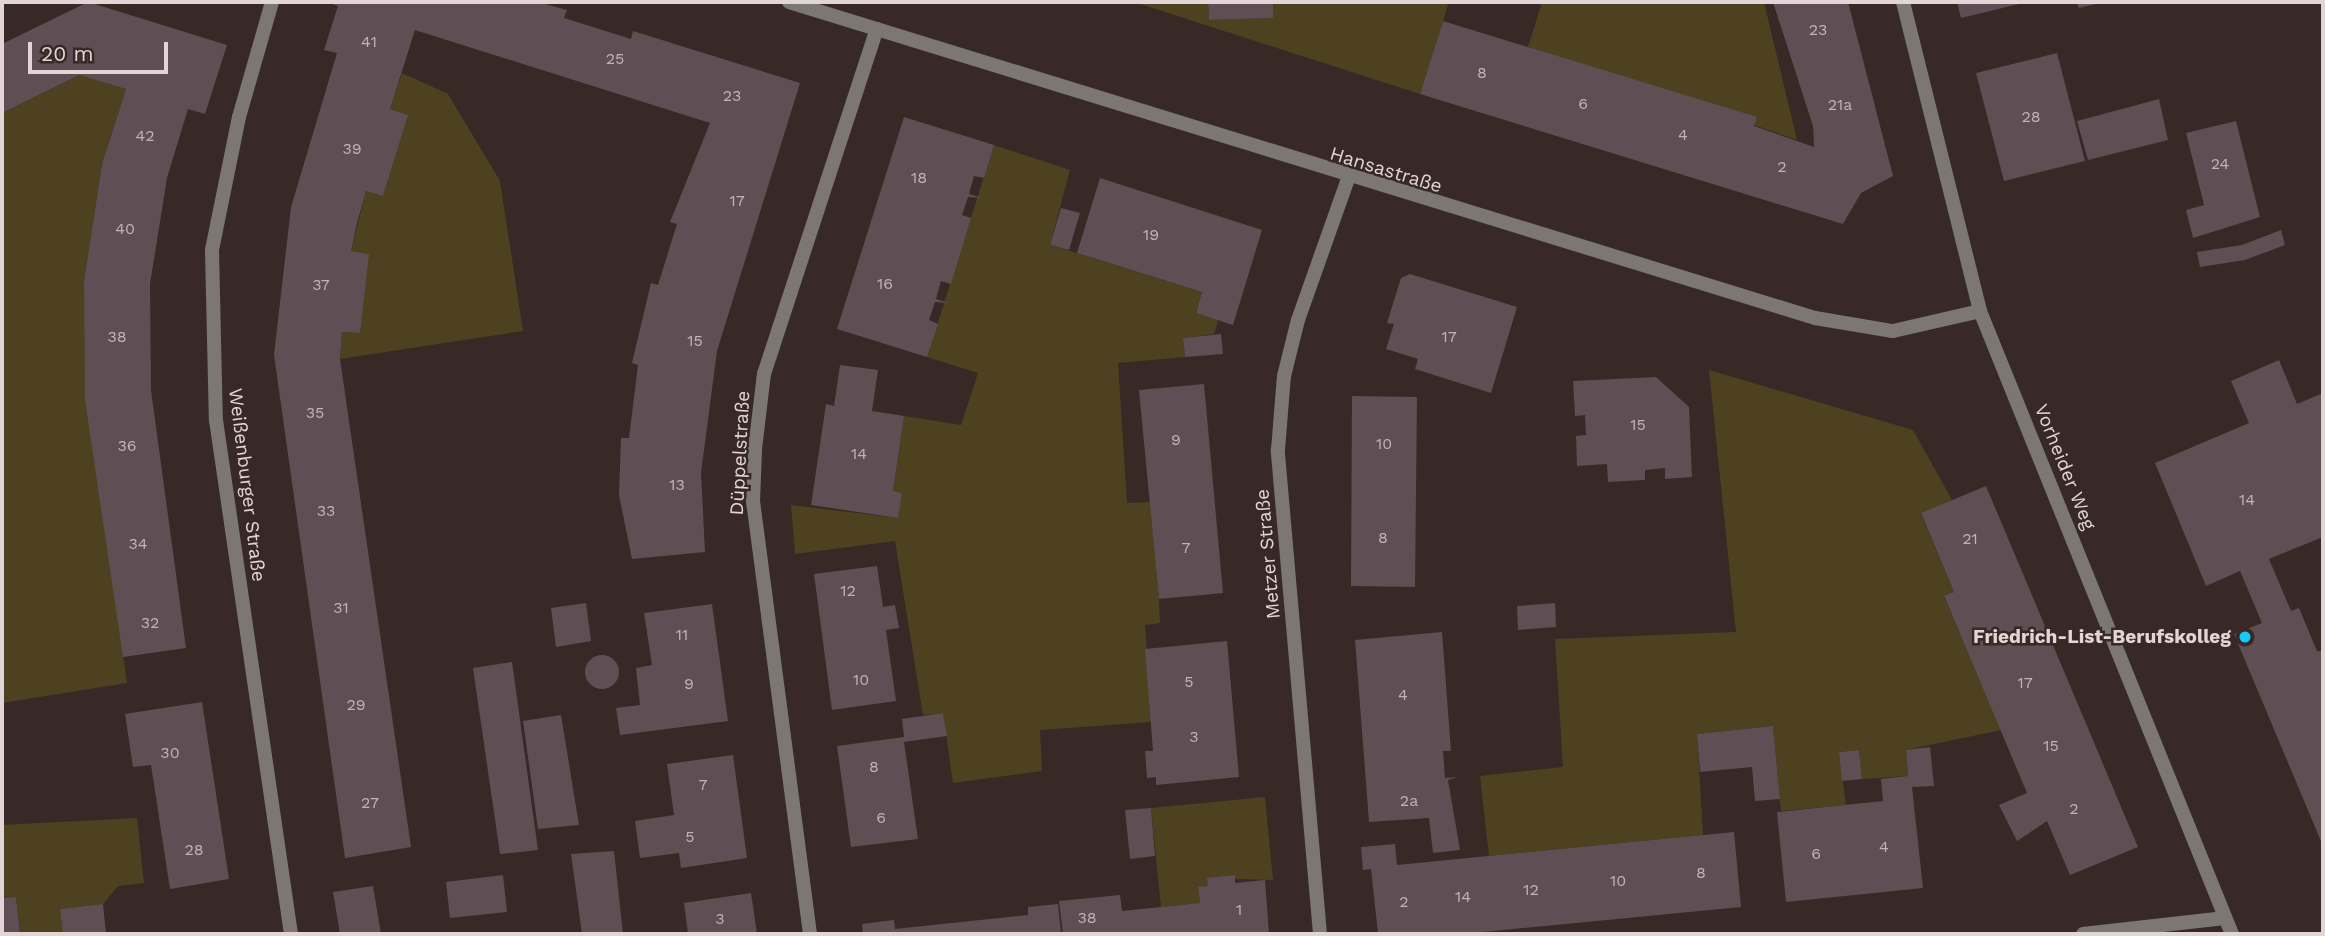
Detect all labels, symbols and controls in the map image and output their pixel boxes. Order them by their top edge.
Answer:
house number: 23 [1809,20,1827,40]
scale bar [32,28,172,72]
house number: 41 [361,32,377,52]
text: 20 m [41,41,93,66]
house number: 25 [606,49,624,69]
house number: 8 [1477,63,1487,83]
house number: 23 [723,86,741,106]
house number: 6 [1578,94,1588,114]
house number: 21a [1828,95,1852,115]
house number: 28 [2021,107,2041,127]
house number: 4 [1678,125,1688,145]
house number: 42 [135,126,155,146]
house number: 39 [342,139,362,159]
street label: Hansastraße [1327,142,1445,198]
house number: 24 [2211,154,2229,174]
house number: 2 [1777,157,1787,177]
house number: 18 [911,168,927,188]
house number: 17 [729,191,745,211]
house number: 40 [115,219,135,239]
house number: 19 [1143,225,1159,245]
house number: 16 [877,274,893,294]
house number: 37 [312,275,330,295]
house number: 38 [107,327,127,347]
house number: 17 [1441,327,1457,347]
house number: 15 [687,331,703,351]
street label: Weißenburger Straße [224,387,270,583]
street label: Düppelstraße [725,390,755,516]
street label: Vorheider Weg [2029,401,2101,533]
house number: 35 [306,403,324,423]
house number: 15 [1630,415,1646,435]
house number: 9 [1171,430,1181,450]
house number: 10 [1376,434,1392,454]
house number: 36 [117,436,137,456]
house number: 14 [851,444,867,464]
house number: 13 [669,475,685,495]
street label: Metzer Straße [1251,488,1285,620]
house number: 14 [2239,490,2255,510]
house number: 33 [317,501,335,521]
house number: 8 [1378,528,1388,548]
house number: 21 [1962,529,1978,549]
house number: 34 [128,534,148,554]
house number: 7 [1182,538,1190,558]
house number: 12 [840,581,856,601]
house number: 31 [333,598,349,618]
house number: 32 [141,613,159,633]
house number: 11 [676,625,688,645]
place label: Friedrich-List-Berufskolleg [1973,626,2231,648]
marker: Friedrich-List-Berufskolleg [2237,629,2253,645]
house number: 10 [853,670,869,690]
house number: 5 [1184,672,1194,692]
house number: 17 [2017,673,2033,693]
house number: 9 [684,674,694,694]
house number: 4 [1398,685,1408,705]
house number: 29 [346,695,366,715]
house number: 3 [1189,727,1199,747]
house number: 15 [2043,736,2059,756]
house number: 30 [160,743,180,763]
house number: 8 [869,757,879,777]
house number: 7 [699,775,707,795]
house number: 2a [1400,791,1418,811]
house number: 27 [361,793,379,813]
house number: 2 [2069,799,2079,819]
house number: 6 [876,808,886,828]
house number: 5 [685,827,695,847]
house number: 4 [1879,837,1889,857]
house number: 28 [184,840,204,860]
house number: 6 [1811,844,1821,864]
house number: 8 [1696,863,1706,883]
house number: 10 [1610,871,1626,891]
house number: 12 [1523,880,1539,900]
house number: 14 [1455,887,1471,907]
house number: 2 [1399,892,1409,912]
house number: 1 [1236,900,1242,920]
house number: 38 [1077,908,1097,928]
house number: 3 [715,909,725,929]

